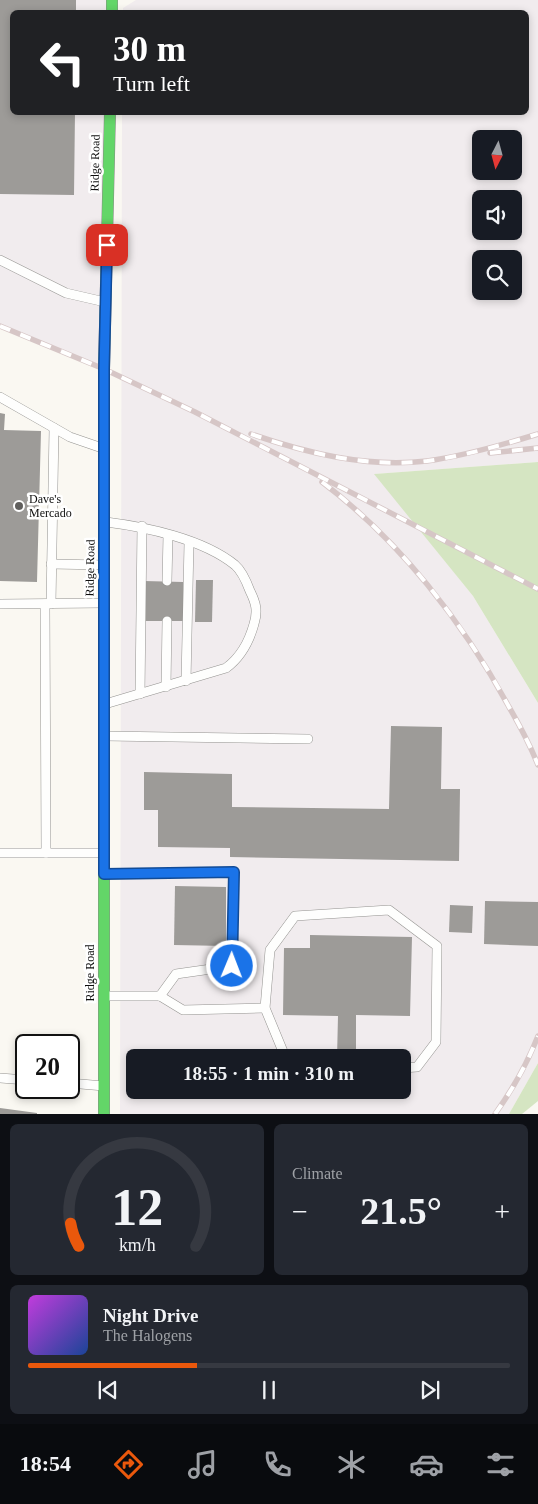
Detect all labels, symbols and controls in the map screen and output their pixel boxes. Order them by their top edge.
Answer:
icon: left [30,30,95,95]
text: 30 m [113,30,186,69]
text: Turn left [113,71,190,96]
north arrow [472,130,522,180]
map controls [472,130,522,300]
street label: Ridge Road [88,134,102,192]
button: sound [472,190,522,240]
pin [86,224,128,266]
icon: arrive [93,231,121,259]
button: search [472,250,522,300]
place label: Dave's Mercado [29,492,72,520]
marker: Dave's Mercado [13,500,25,512]
street label: Ridge Road [83,539,97,597]
position arrow [205,939,257,991]
street label: Ridge Road [83,945,97,1002]
speed limit sign: 20 [15,1034,80,1099]
text: 18:55 · 1 min · 310 m [183,1063,354,1084]
text: Climate [292,1165,343,1182]
text: 12 [111,1179,163,1236]
text: 21.5° [360,1190,442,1232]
text: − [292,1196,308,1227]
text: + [494,1196,510,1227]
text: km/h [119,1235,155,1255]
text: Night Drive [103,1305,199,1326]
text: The Halogens [103,1327,192,1344]
icon: previous [94,1376,122,1404]
icon: pause [255,1376,283,1404]
icon: next [416,1376,444,1404]
icon: directions [111,1447,146,1482]
icon: music [185,1447,220,1482]
icon: phone [260,1447,295,1482]
icon: climate [334,1447,369,1482]
icon: car [409,1447,444,1482]
icon: filters [483,1447,518,1482]
text: 18:54 [20,1451,71,1476]

